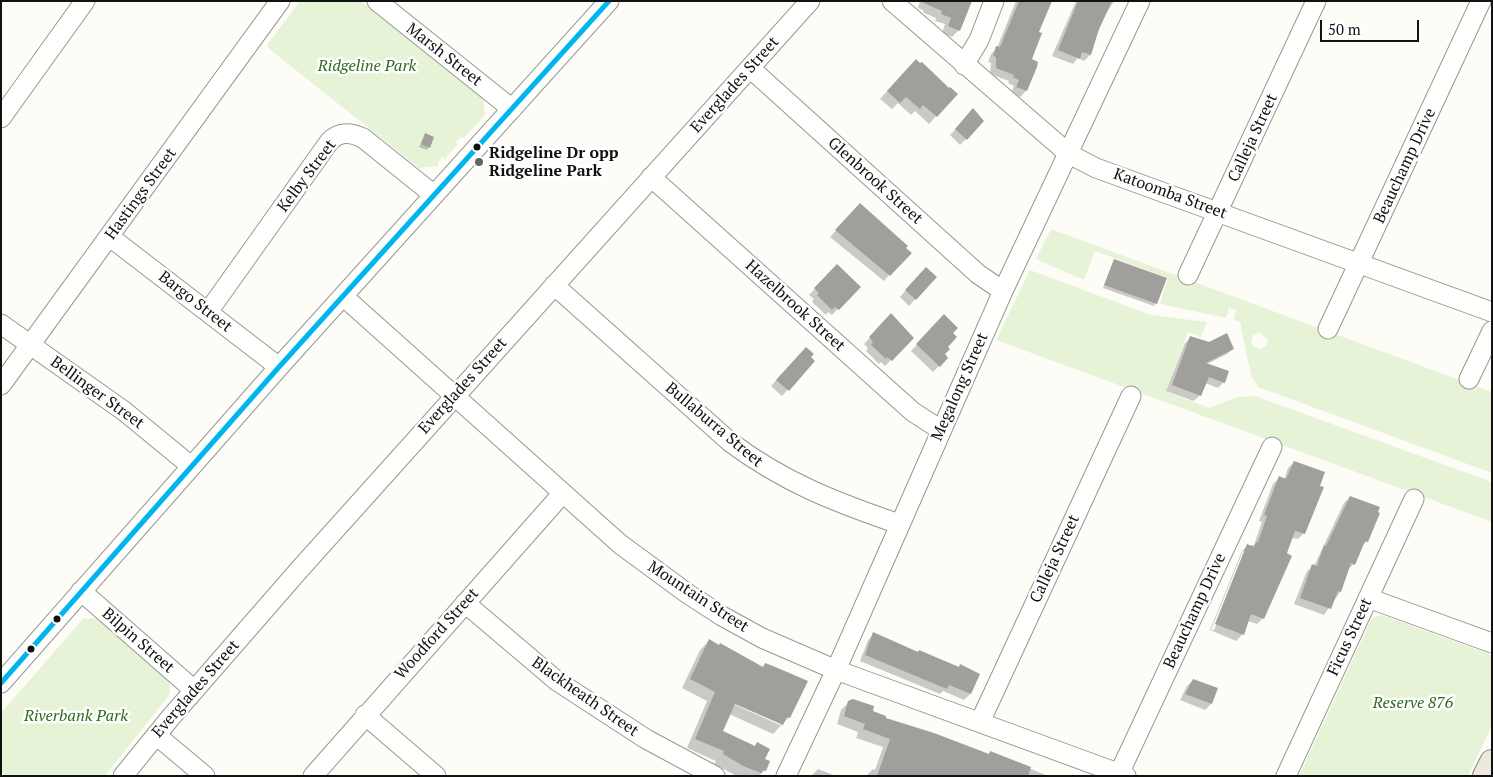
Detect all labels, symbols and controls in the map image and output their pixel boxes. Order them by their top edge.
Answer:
scale bar [1323,10,1422,42]
street label: Marsh Street [402,19,486,91]
text: 50 m [1328,19,1361,39]
street label: Everglades Street [687,33,783,137]
park label: Ridgeline Park [318,56,416,76]
street label: Calleja Street [1224,91,1282,185]
street label: Beauchamp Drive [1370,105,1440,227]
street label: Glenbrook Street [824,133,926,229]
street label: Kelby Street [274,136,340,216]
unlabelled marker [472,142,482,152]
place label: Ridgeline Dr opp Ridgeline Park [489,143,618,181]
street label: Hastings Street [101,144,181,244]
marker: Ridgeline Dr opp Ridgeline Park [473,156,485,168]
street label: Katoomba Street [1111,165,1229,223]
street label: Hazelbrook Street [741,256,849,356]
street label: Bargo Street [154,267,236,337]
street label: Megalong Street [928,330,992,444]
street label: Everglades Street [415,334,511,438]
street label: Bellinger Street [46,353,148,433]
street label: Bullaburra Street [661,379,767,471]
street label: Calleja Street [1026,512,1084,606]
street label: Beauchamp Drive [1160,550,1230,672]
street label: Mountain Street [644,557,752,637]
street label: Woodford Street [391,584,483,684]
street label: Ficus Street [1324,595,1376,679]
street label: Bilpin Street [98,604,178,678]
unlabelled marker [52,614,62,624]
street label: Everglades Street [148,636,244,742]
unlabelled marker [26,644,36,654]
street label: Blackheath Street [528,653,642,741]
park label: Reserve 876 [1373,693,1453,713]
park label: Riverbank Park [24,706,128,726]

